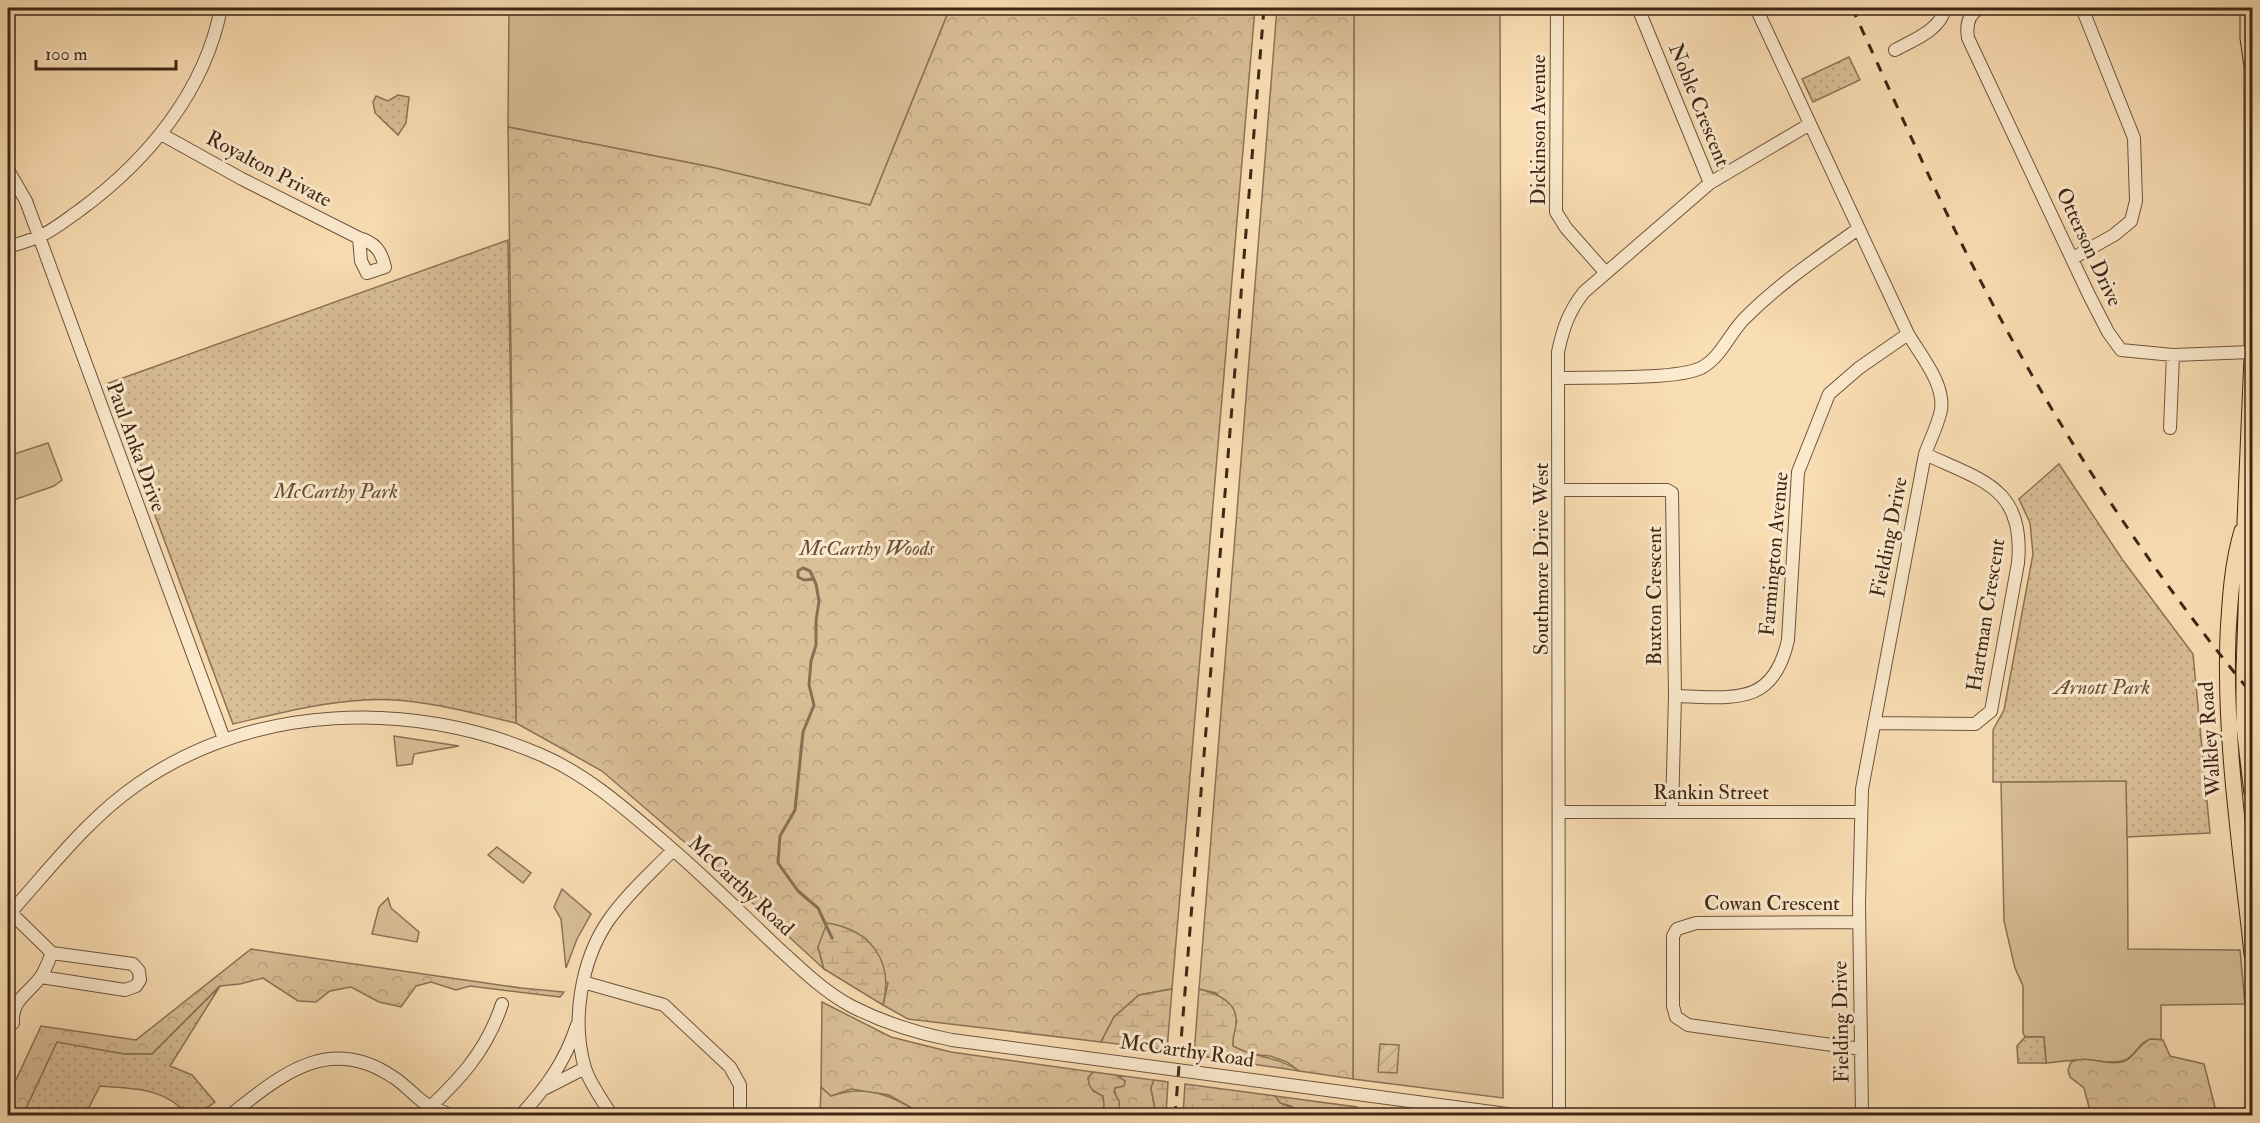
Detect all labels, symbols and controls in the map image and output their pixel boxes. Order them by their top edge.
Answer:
scale bar [36,33,176,71]
street label: Noble Crescent [1662,39,1736,171]
text: 100 m [45,43,88,66]
street label: Dickinson Avenue [1525,54,1552,205]
street label: Royalton Private [201,125,337,214]
street label: Otterson Drive [2050,183,2128,311]
street label: Paul Anka Drive [100,378,172,516]
street label: Southmore Drive West [1528,463,1555,655]
street label: Farmington Avenue [1753,470,1795,637]
street label: Fielding Drive [1864,474,1914,600]
park label: McCarthy Park [272,478,398,505]
street label: Buxton Crescent [1641,526,1668,666]
park label: McCarthy Woods [798,535,936,562]
street label: Hartman Crescent [1961,536,2011,693]
park label: Arnott Park [2052,674,2150,701]
street label: Walkley Road [2192,680,2228,798]
street label: Rankin Street [1653,779,1769,806]
street label: McCarthy Road [682,830,800,942]
street label: Cowan Crescent [1704,890,1840,917]
street label: Fielding Drive [1826,960,1856,1083]
street label: McCarthy Road [1118,1028,1257,1074]

